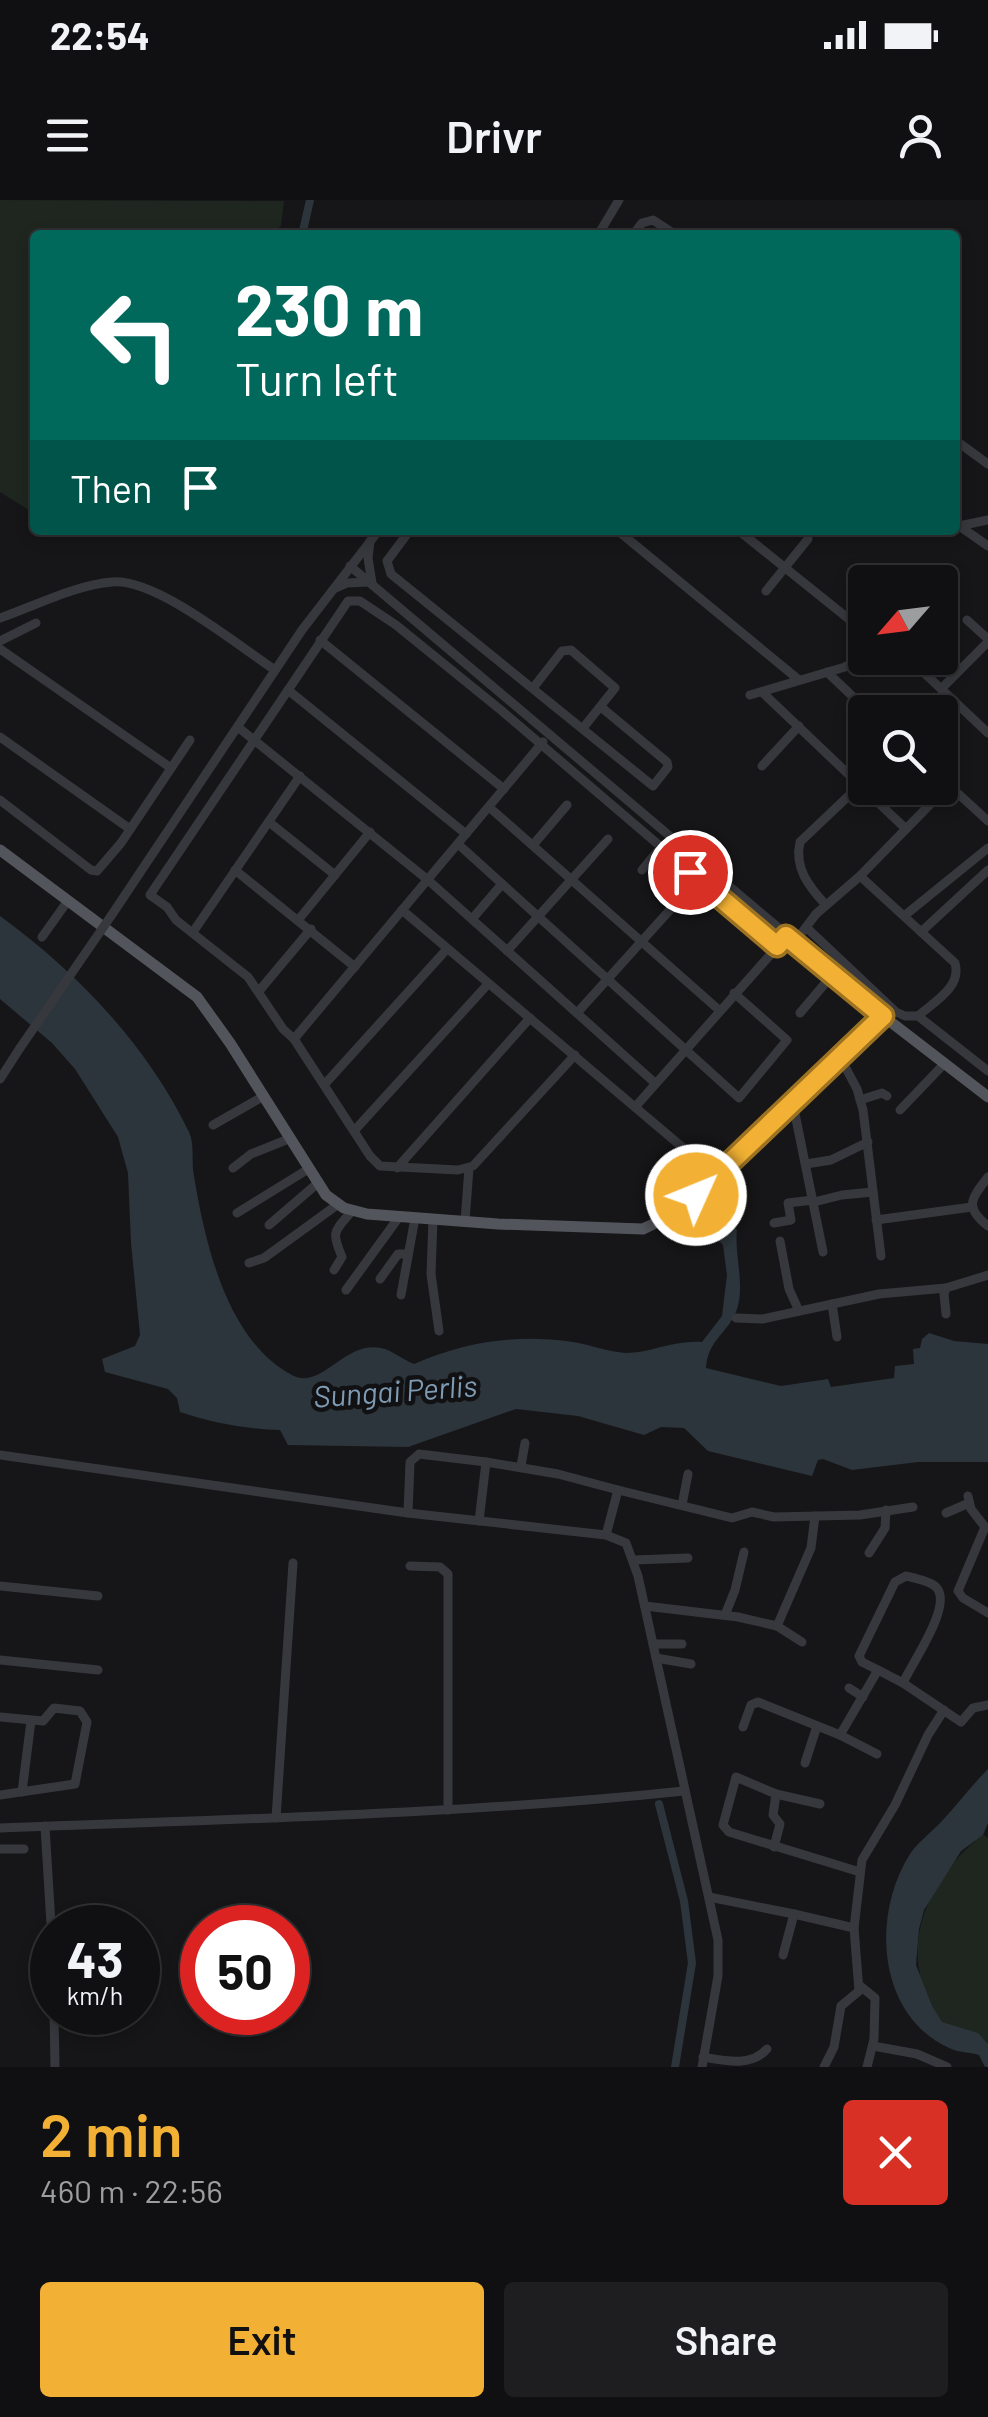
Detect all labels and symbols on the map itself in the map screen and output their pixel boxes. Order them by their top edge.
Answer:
north arrow [848,565,958,675]
pin [648,830,733,915]
position arrow [644,1143,748,1247]
water label: Sungai Perlis [312,1366,478,1414]
speed limit sign: 50 [180,1905,310,2035]

